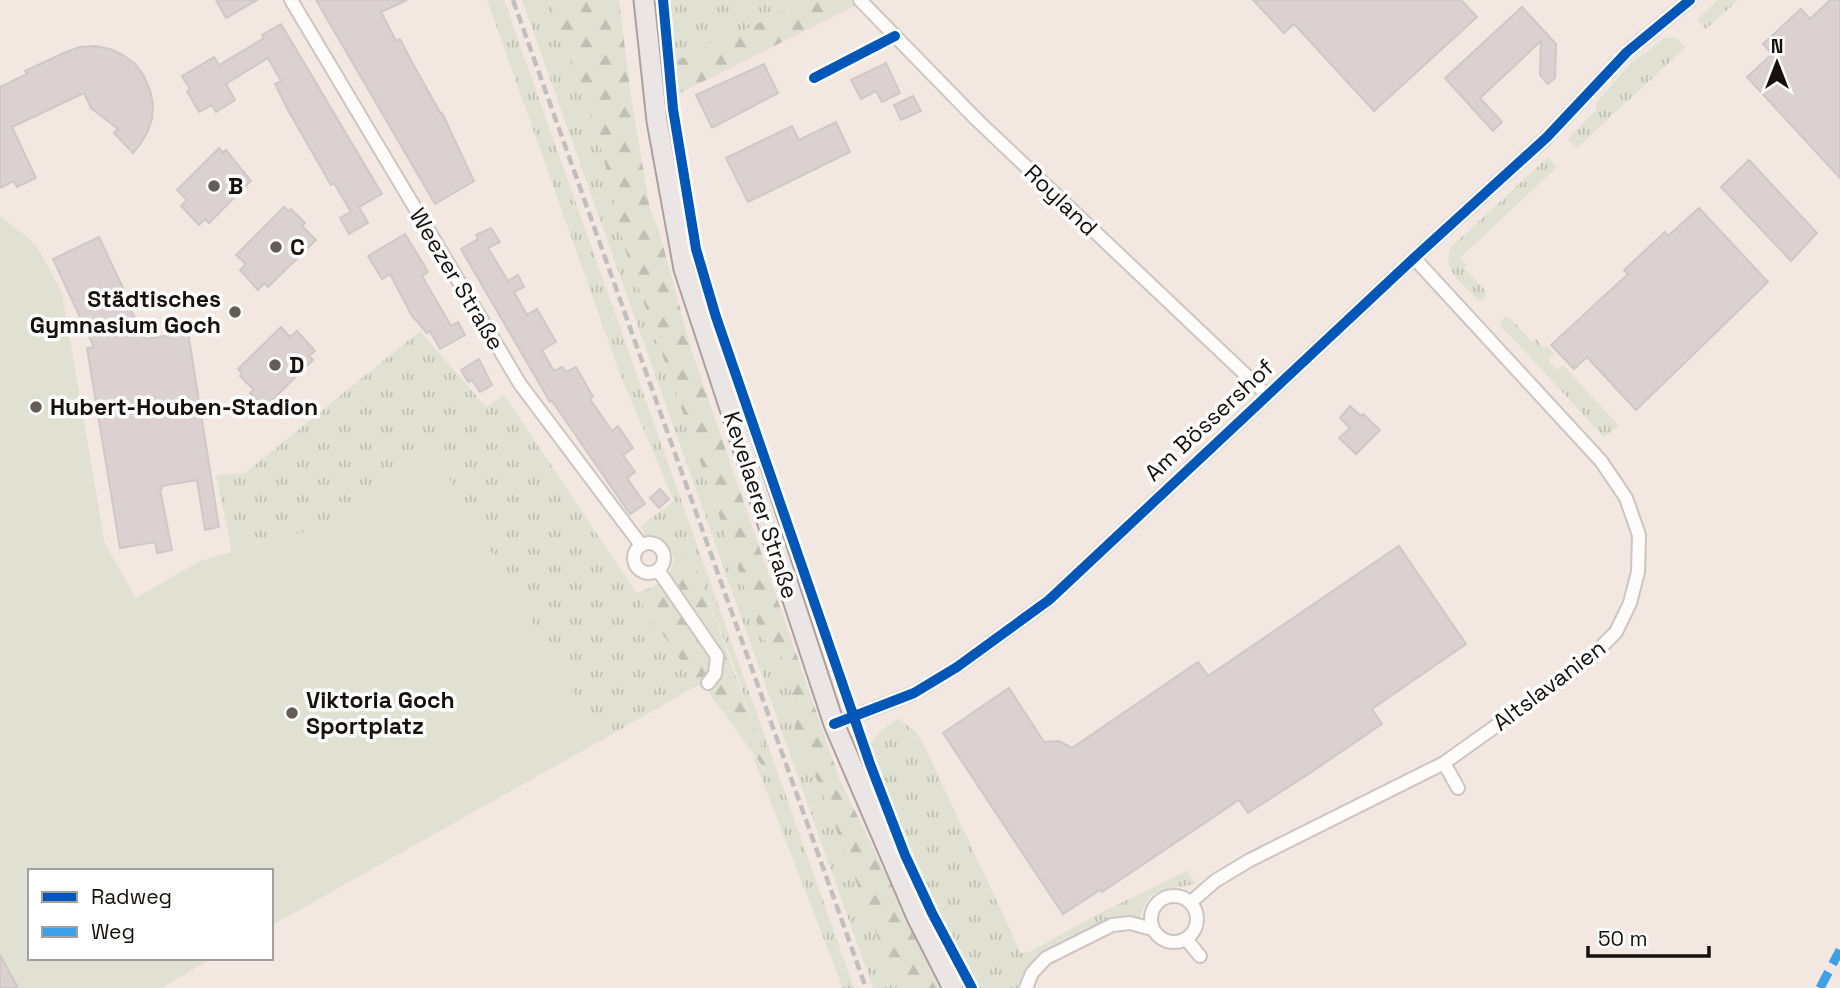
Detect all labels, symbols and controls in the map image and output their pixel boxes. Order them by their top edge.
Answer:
north arrow [1742,28,1812,98]
text: N [1771,34,1783,59]
street label: Royland [1018,158,1104,242]
place label: B [228,171,243,201]
marker: B [206,178,222,194]
street label: Weezer Straße [403,202,511,356]
place label: C [290,232,305,262]
marker: C [268,239,284,255]
place label: Städtisches Gymnasium Goch [30,284,221,340]
marker: Städtisches Gymnasium Goch [227,304,243,320]
place label: D [289,350,304,380]
street label: Am Bössershof [1138,352,1280,488]
marker: D [267,357,283,373]
place label: Hubert-Houben-Stadion [50,392,318,422]
marker: Hubert-Houben-Stadion [28,399,44,415]
street label: Kevelaerer Straße [717,408,805,602]
street label: Altslavanien [1487,633,1611,737]
place label: Viktoria Goch Sportplatz [306,685,455,741]
marker: Viktoria Goch Sportplatz [284,705,300,721]
legend [28,869,273,960]
text: Radweg [91,883,172,910]
scale bar [1588,914,1709,958]
text: Weg [91,918,135,945]
text: 50 m [1598,925,1648,952]

